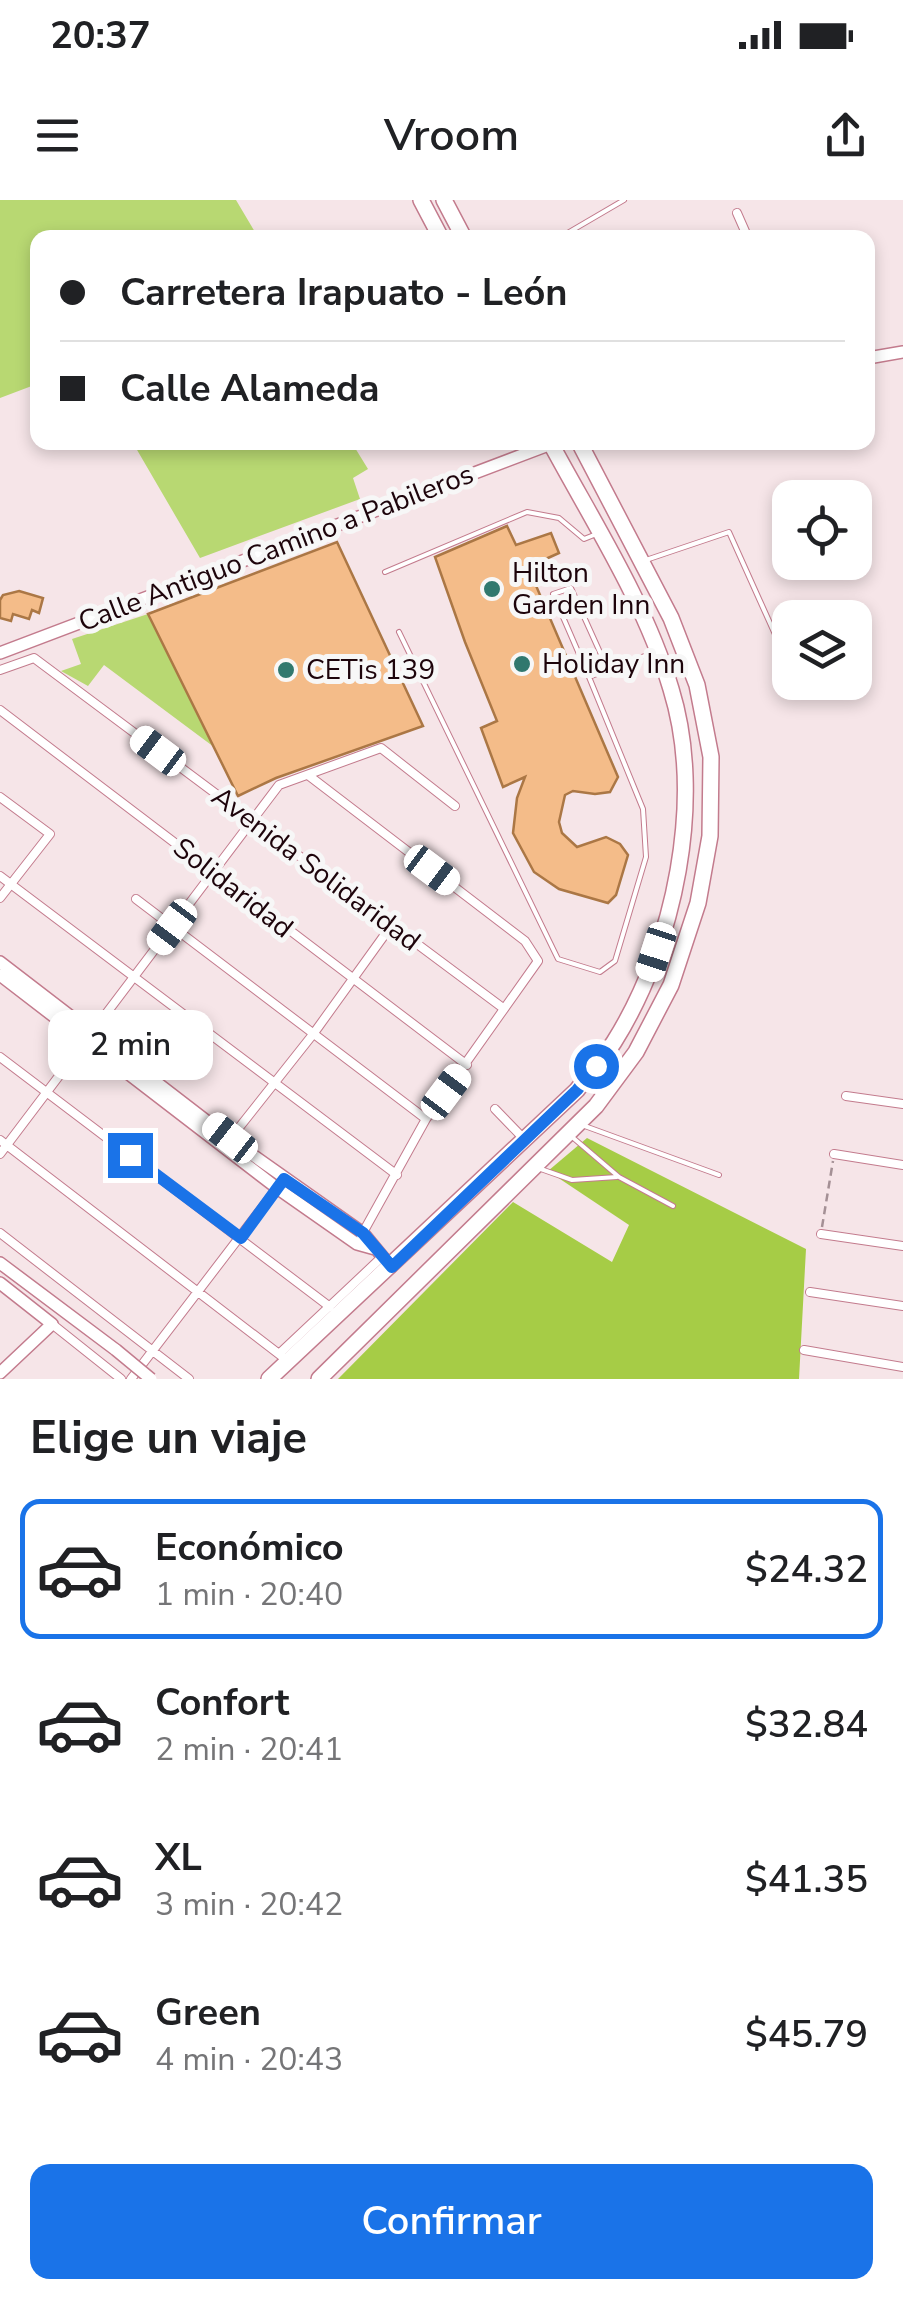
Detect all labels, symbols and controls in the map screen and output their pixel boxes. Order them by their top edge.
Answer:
text: 20:37 [50,10,151,61]
text: Vroom [384,105,519,166]
icon: menu [30,108,85,163]
icon: share [818,108,873,163]
text: Carretera Irapuato - León [120,267,568,318]
text: Calle Alameda [120,363,380,414]
street label: Calle Antiguo Camino a Pabileros [73,455,479,641]
map controls [772,480,872,700]
button: locate [772,480,872,580]
place label: Hilton Garden Inn [512,554,650,624]
marker: Hilton Garden Inn [481,578,503,600]
button: layers [772,600,872,700]
place label: Holiday Inn [542,645,685,683]
place label: CETis 139 [306,651,435,689]
marker: Holiday Inn [511,653,533,675]
marker: CETis 139 [275,659,297,681]
car [125,721,191,781]
street label: Avenida Solidaridad [205,780,427,958]
street label: Solidaridad [166,831,300,945]
car [399,840,465,900]
car [142,894,202,960]
car [632,919,680,985]
callout: 2 min [48,1010,212,1080]
text: 2 min [90,1023,171,1066]
route start [574,1044,619,1089]
car [416,1059,476,1125]
car [197,1108,263,1168]
route end [108,1133,153,1178]
text: Elige un viaje [30,1408,307,1469]
text: Económico [155,1522,344,1573]
icon: car [35,1524,125,1614]
text: $24.32 [745,1544,868,1595]
text: 1 min · 20:40 [155,1573,343,1616]
text: Confort [155,1677,289,1728]
icon: car [35,1679,125,1769]
text: $32.84 [745,1699,868,1750]
text: 2 min · 20:41 [155,1728,343,1771]
text: XL [155,1832,202,1883]
icon: car [35,1834,125,1924]
text: $41.35 [745,1854,868,1905]
text: 3 min · 20:42 [155,1883,343,1926]
text: Green [155,1987,261,2038]
icon: car [35,1989,125,2079]
text: $45.79 [745,2009,868,2060]
text: 4 min · 20:43 [155,2038,343,2081]
button: Confirmar [30,2164,873,2279]

